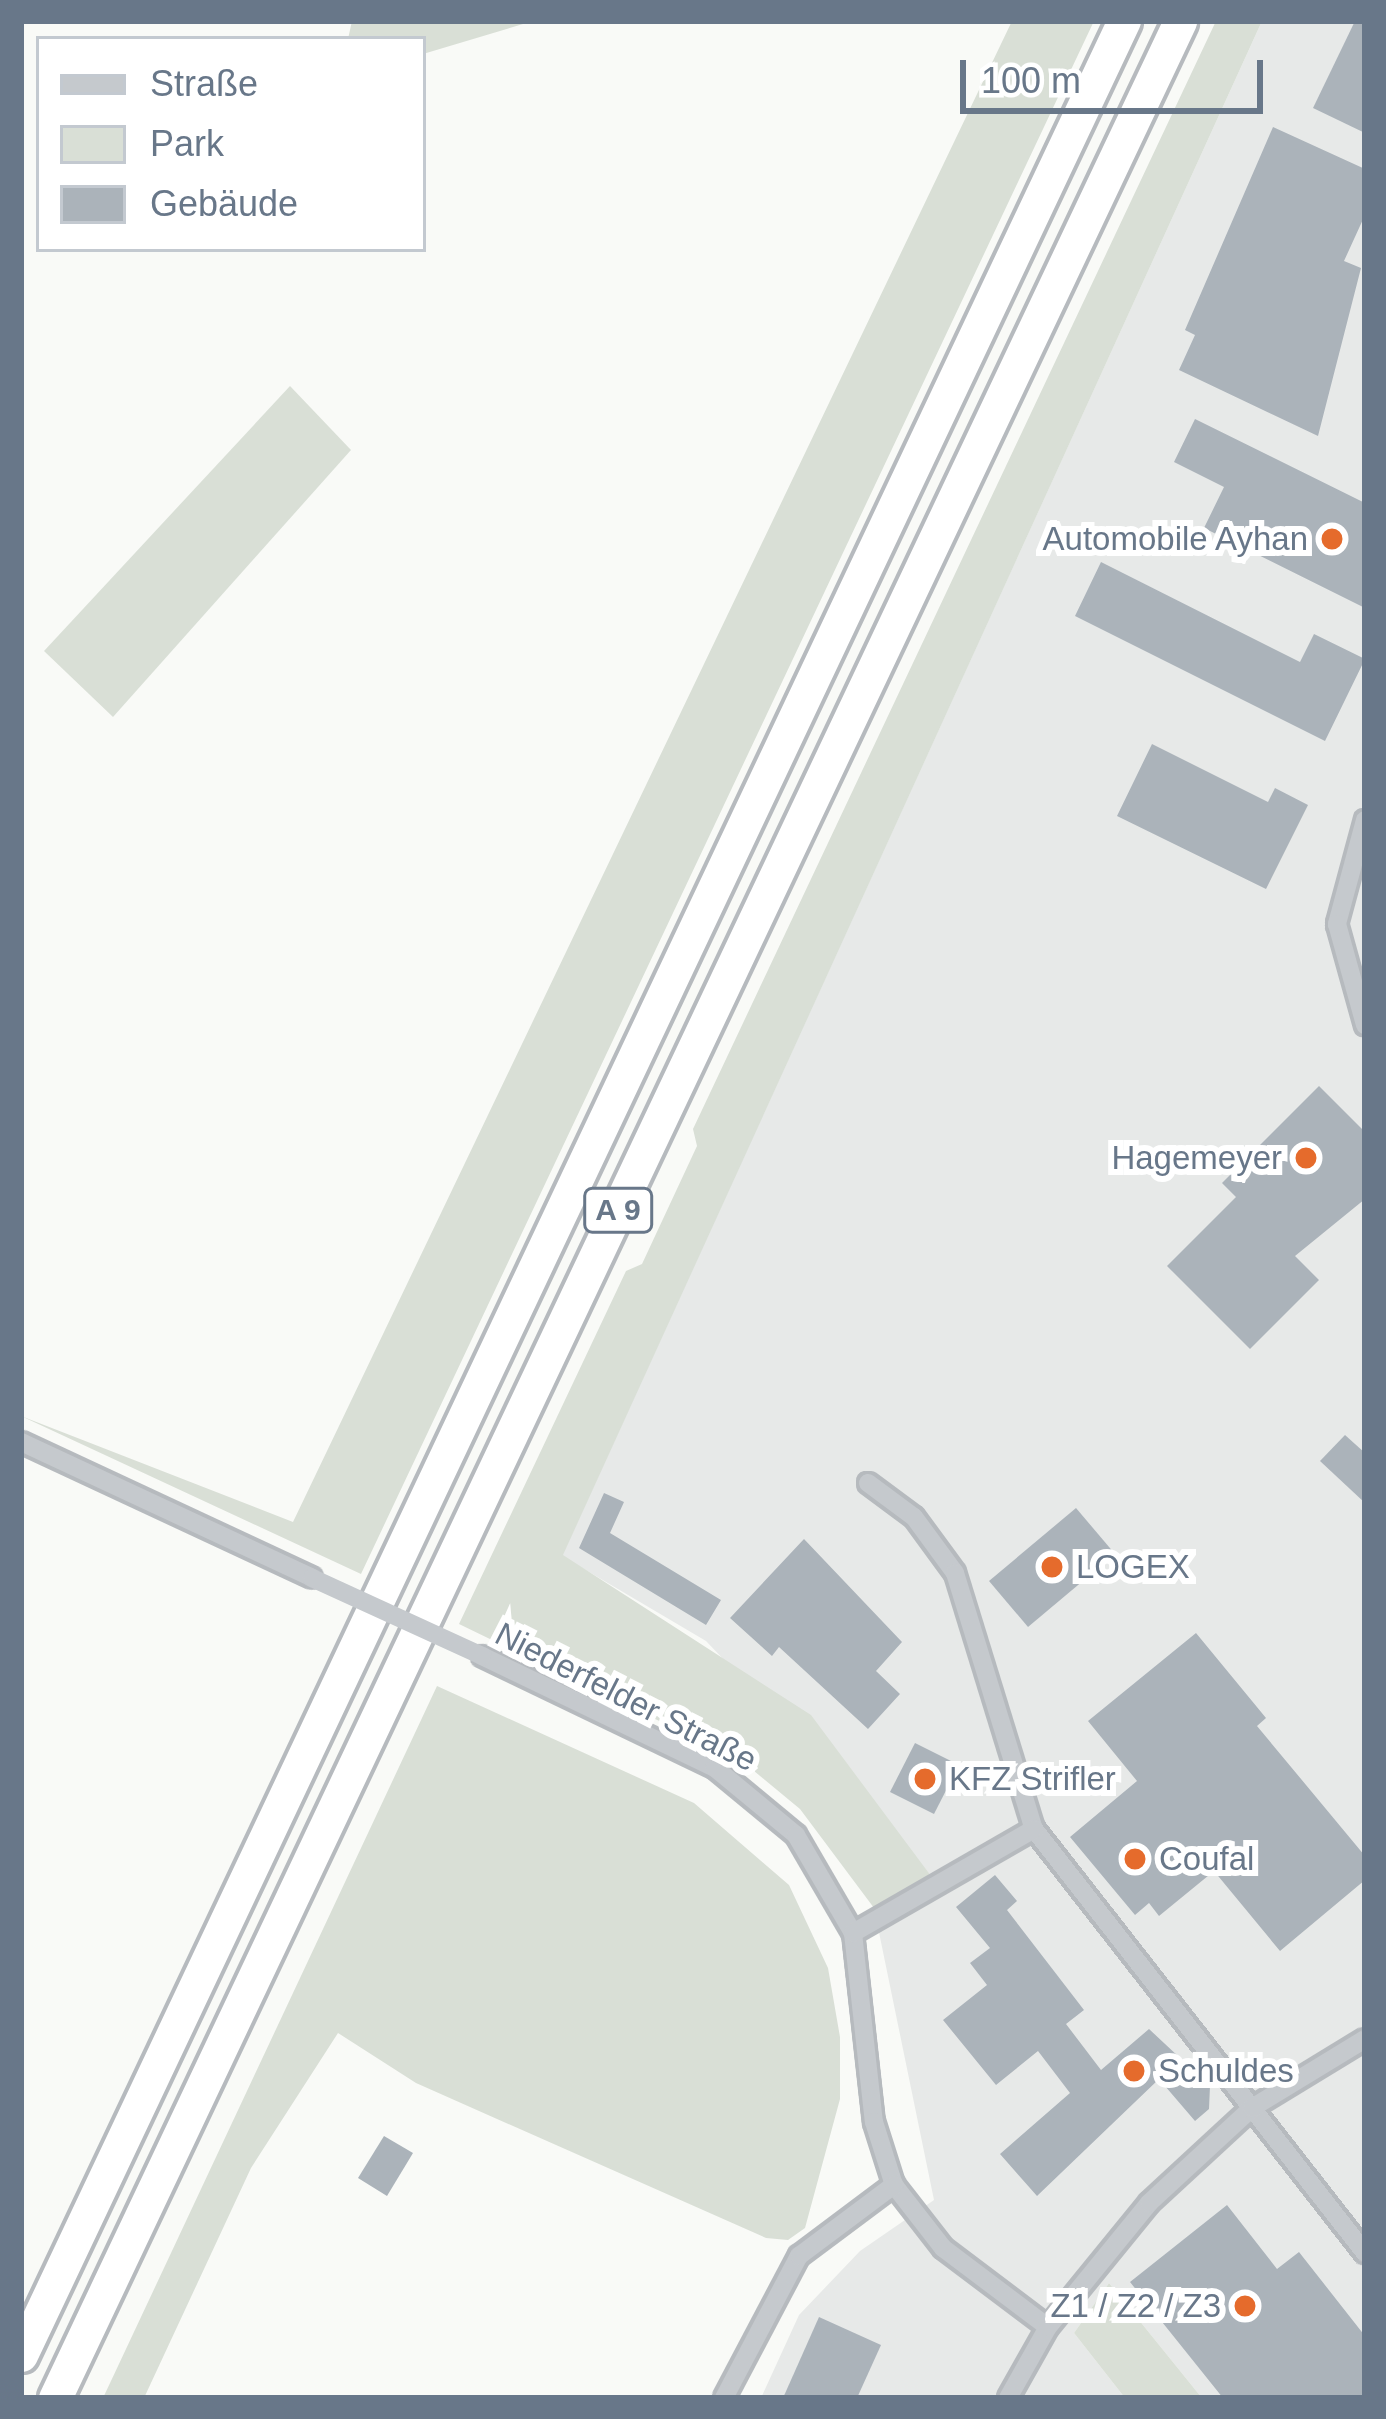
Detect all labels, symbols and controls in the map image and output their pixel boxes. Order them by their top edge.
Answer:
legend [36,36,426,252]
scale bar [966,36,1269,110]
text: 100 m [981,60,1081,101]
text: Straße [150,63,258,104]
text: Park [150,123,224,164]
text: Gebäude [150,183,298,224]
place label: Automobile Ayhan [1041,519,1308,559]
marker: Automobile Ayhan [1319,526,1345,552]
place label: Hagemeyer [1111,1138,1282,1178]
marker: Hagemeyer [1293,1145,1319,1171]
road number: A 9 [582,1186,654,1234]
place label: LOGEX [1076,1547,1190,1587]
marker: LOGEX [1039,1554,1065,1580]
street label: Niederfelder Straße [489,1614,763,1780]
place label: KFZ Strifler [949,1759,1116,1799]
marker: KFZ Strifler [912,1766,938,1792]
place label: Coufal [1159,1839,1254,1879]
marker: Coufal [1122,1846,1148,1872]
place label: Schuldes [1158,2051,1294,2091]
marker: Schuldes [1121,2058,1147,2084]
place label: Z1 / Z2 / Z3 [1050,2286,1221,2326]
marker: Z1 / Z2 / Z3 [1232,2293,1258,2319]

